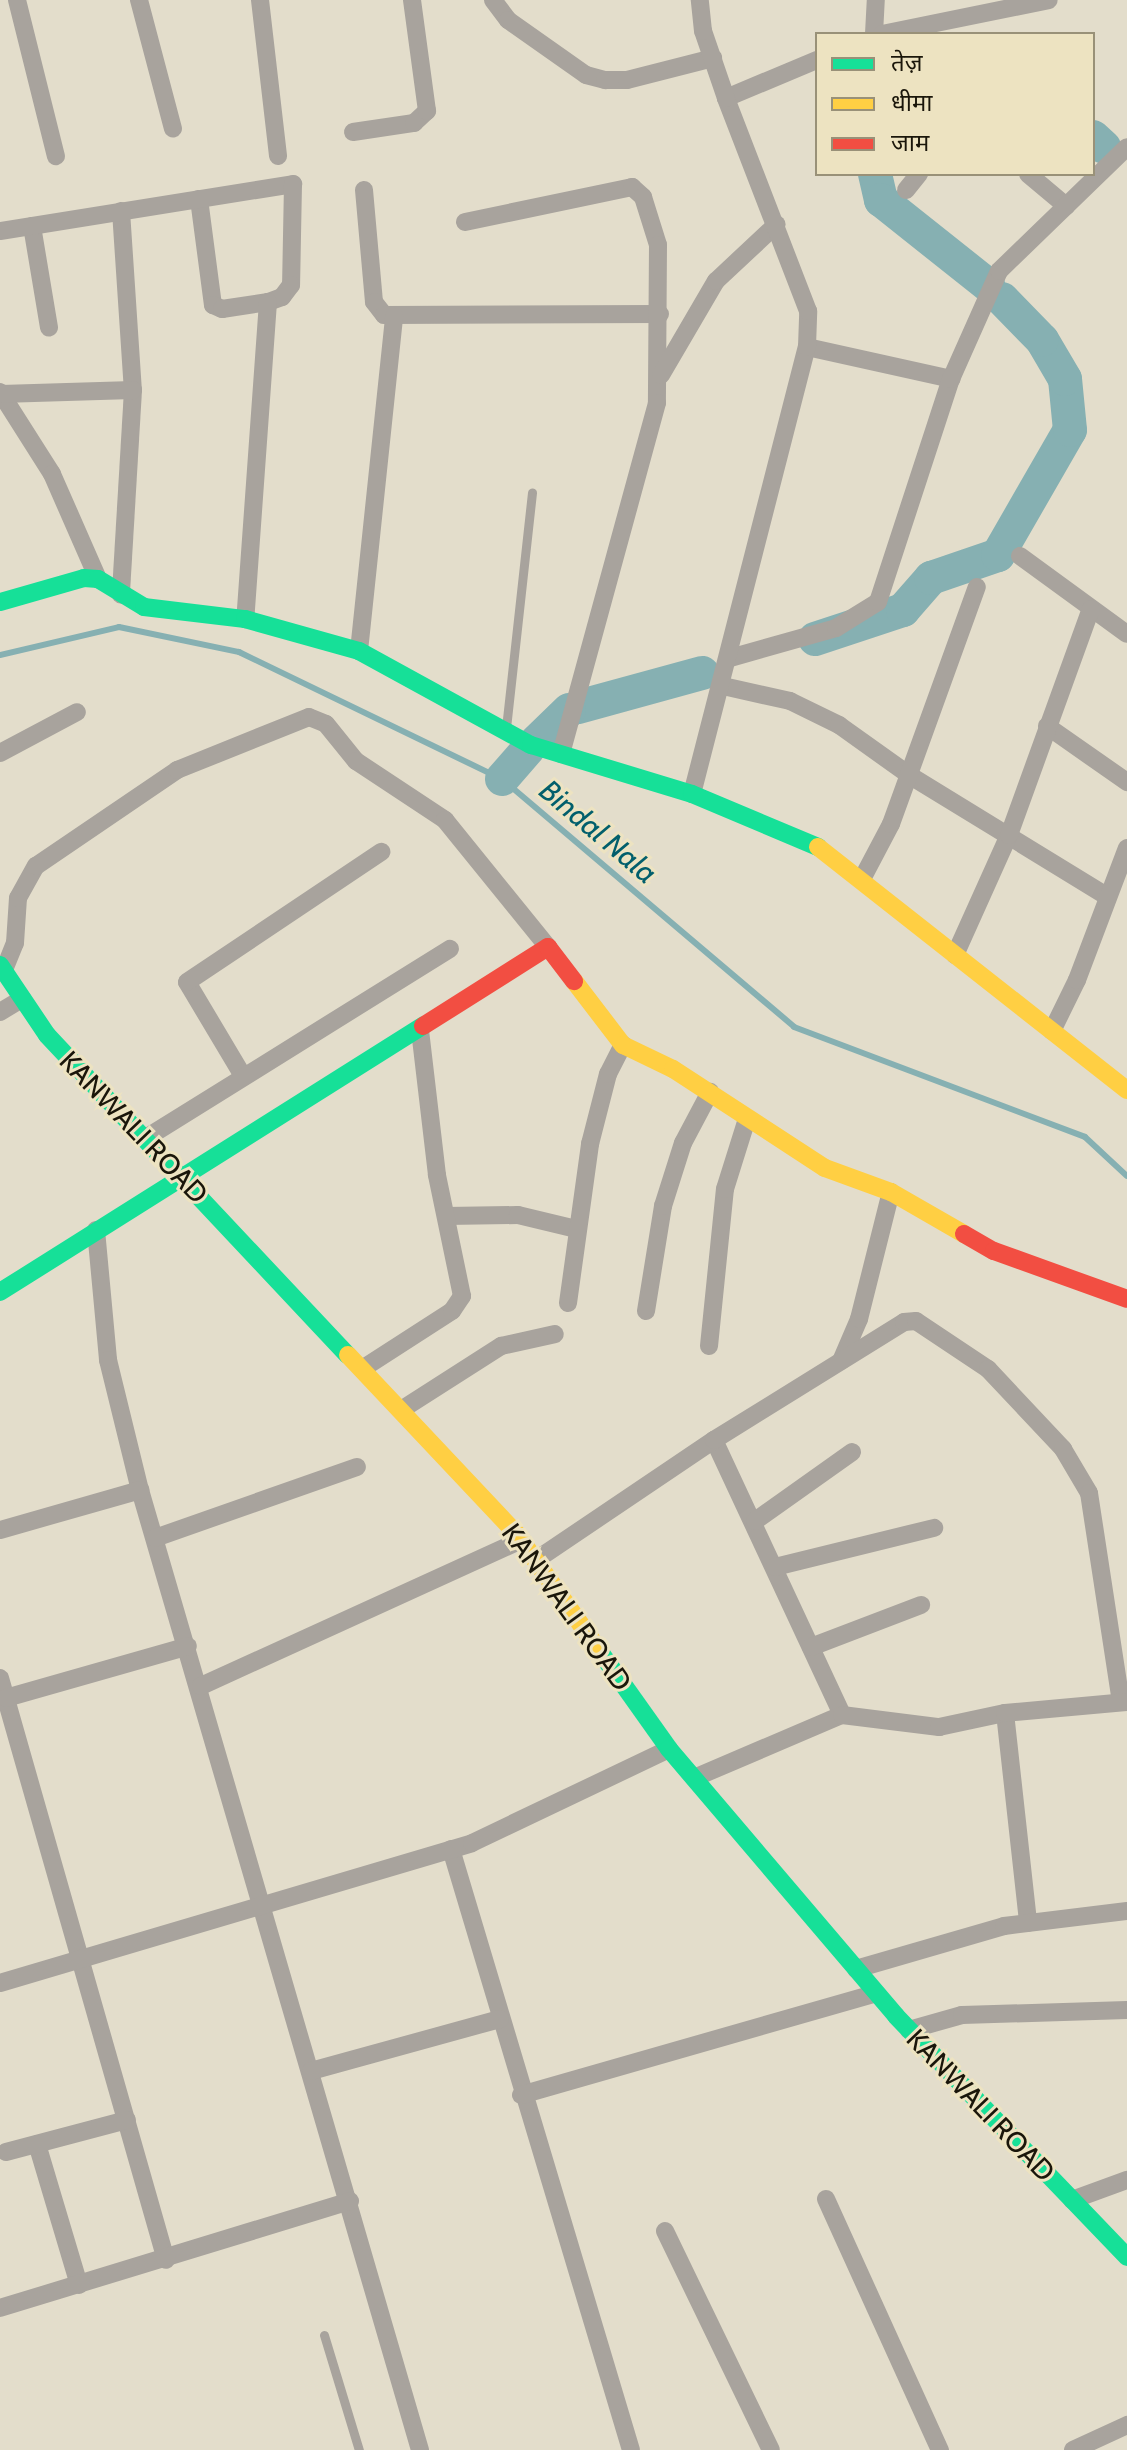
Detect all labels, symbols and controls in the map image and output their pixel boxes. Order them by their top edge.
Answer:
legend [815,32,1095,176]
text: तेज़ [891,48,923,77]
text: धीमा [891,88,933,117]
text: जाम [891,128,929,157]
water label: Bindal Nala [532,773,664,891]
street label: KANWALI ROAD [53,1044,215,1210]
street label: KANWALI ROAD [495,1517,639,1697]
street label: KANWALI ROAD [900,2022,1062,2188]

